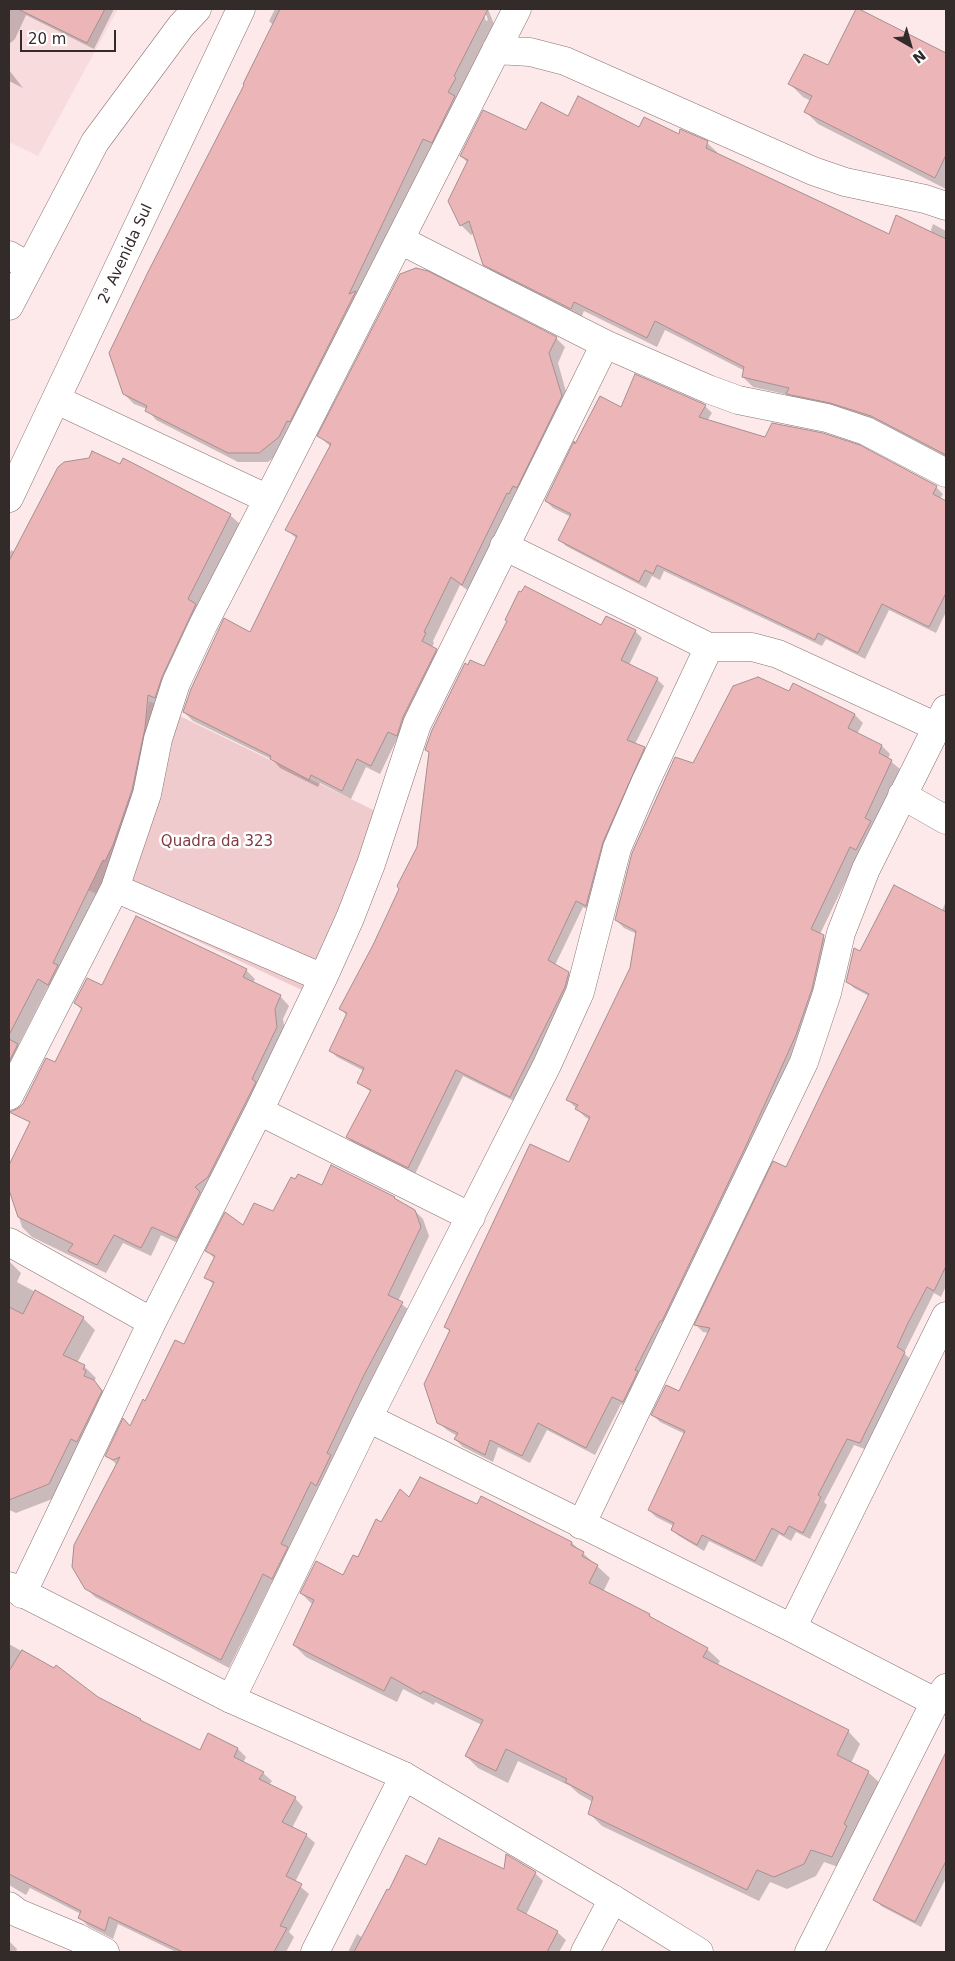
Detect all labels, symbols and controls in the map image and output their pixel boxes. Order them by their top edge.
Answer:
scale bar [22,20,119,52]
north arrow [885,20,935,70]
text: 20 m [28,30,66,48]
text: N [910,47,929,67]
street label: 2ᵃ Avenida Sul [95,201,157,307]
park label: Quadra da 323 [161,833,273,851]

